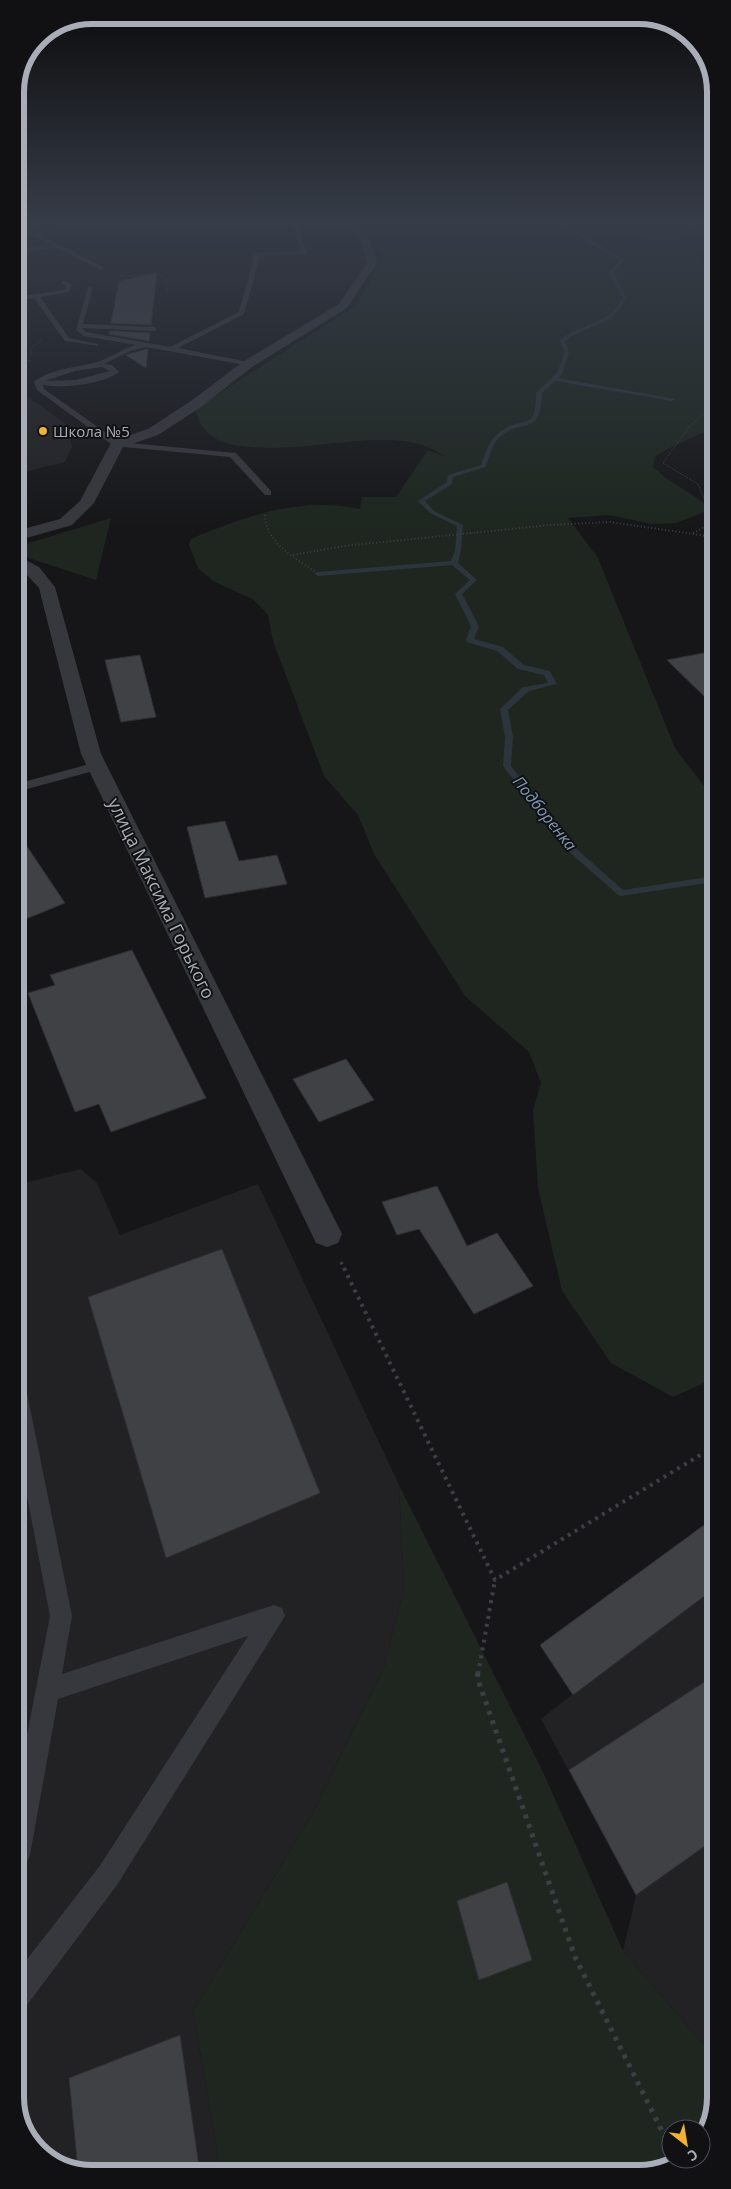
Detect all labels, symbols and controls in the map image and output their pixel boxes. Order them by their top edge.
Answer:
place label: Школа №5 [53,421,130,441]
marker: Школа №5 [37,425,49,437]
water label: Подборенка [508,771,582,855]
street label: улица Максима Горького [103,794,221,1002]
north arrow [661,2119,711,2169]
text: С [684,2145,702,2166]

